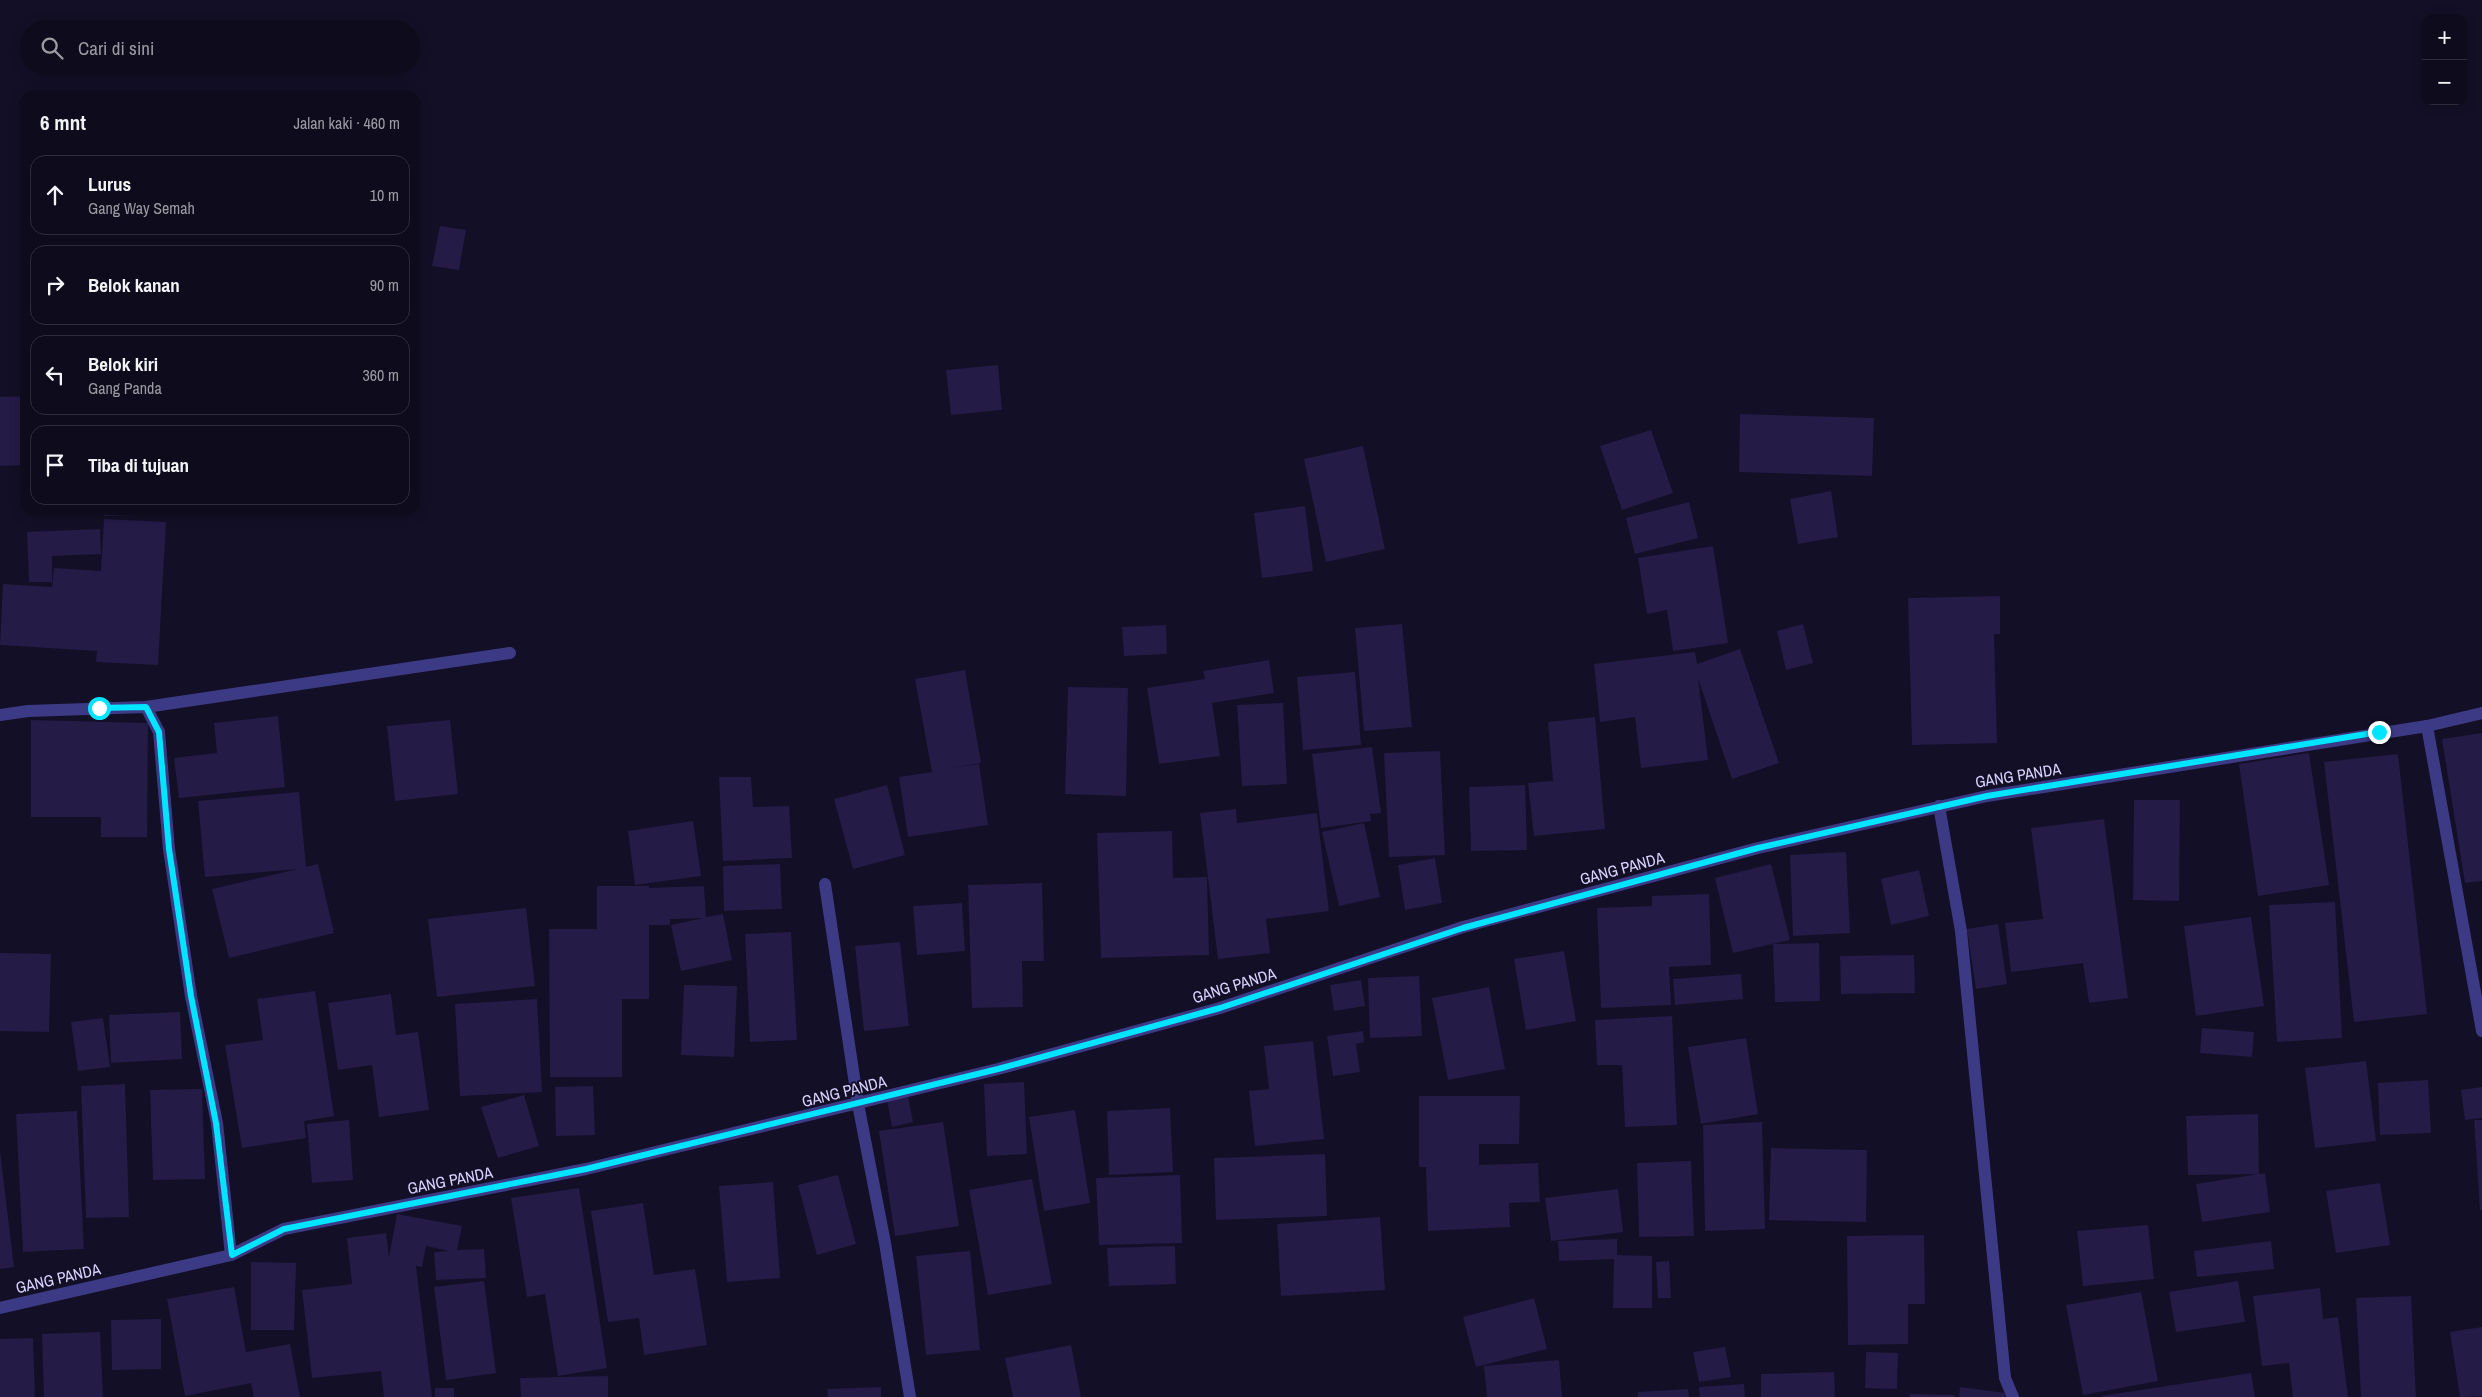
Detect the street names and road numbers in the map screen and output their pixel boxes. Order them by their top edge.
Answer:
street label: GANG PANDA [1974,757,2063,793]
street label: GANG PANDA [1577,846,1667,890]
street label: GANG PANDA [1189,962,1279,1008]
street label: GANG PANDA [799,1070,889,1112]
street label: GANG PANDA [405,1161,495,1199]
street label: GANG PANDA [13,1257,103,1298]

